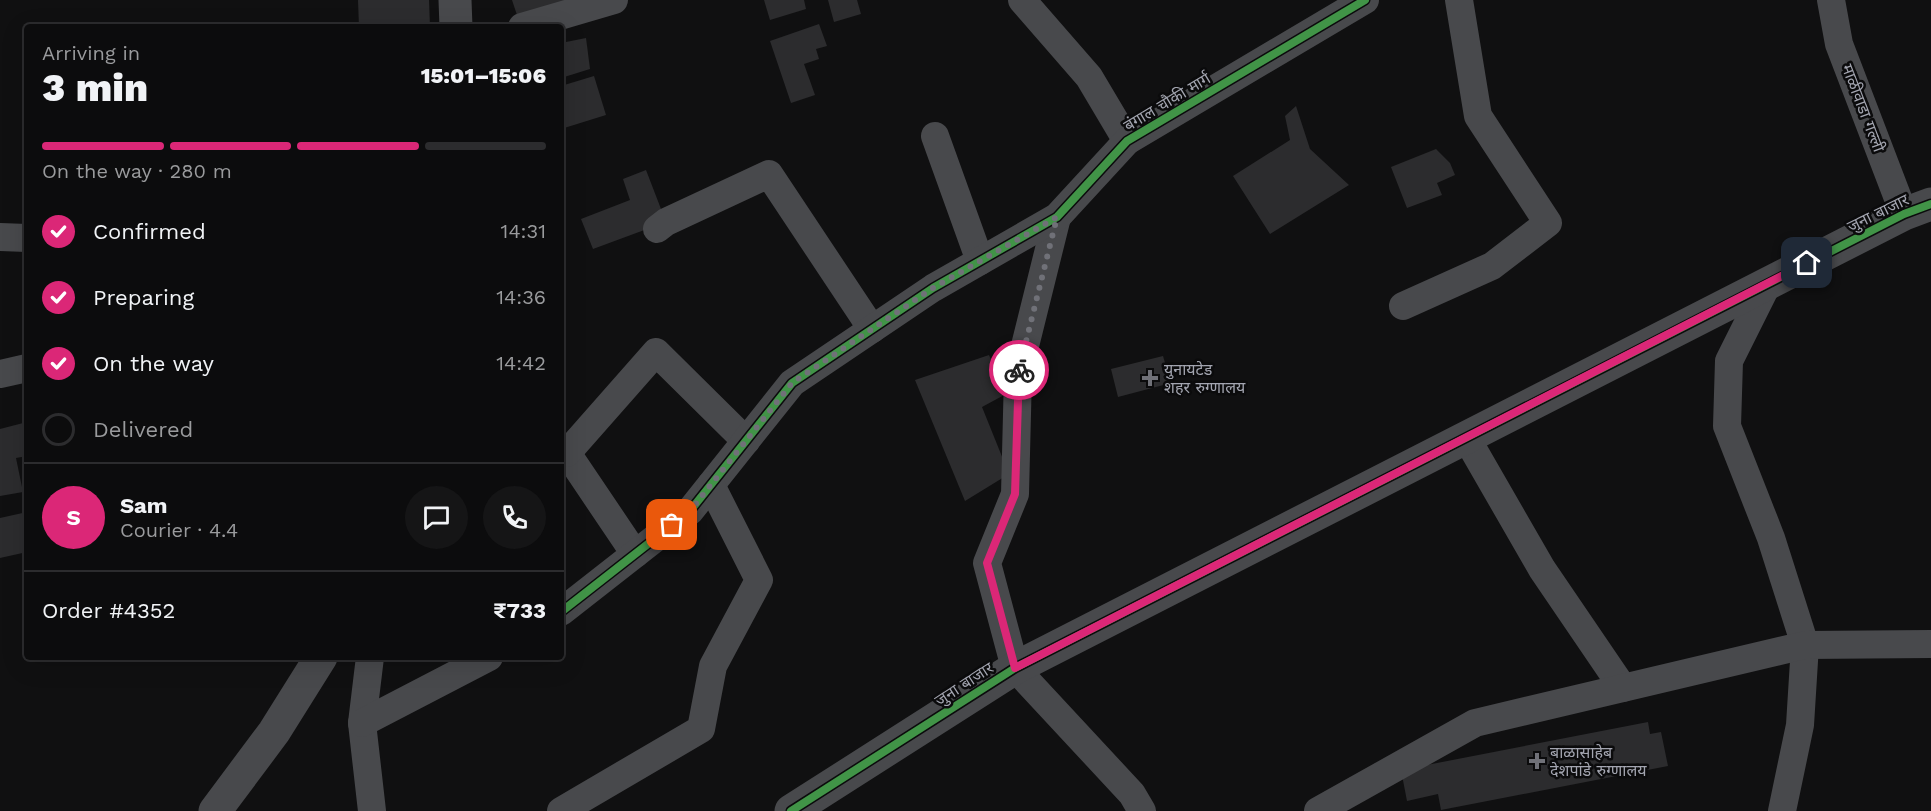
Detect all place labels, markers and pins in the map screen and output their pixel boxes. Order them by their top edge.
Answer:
pin [1781,237,1832,288]
place label: युनायटेड शहर रुग्णालय [1164,360,1246,397]
marker: युनायटेड शहर रुग्णालय [1141,369,1159,387]
pin [646,499,697,550]
place label: बाळासाहेब देशपांडे रुग्णालय [1550,743,1647,780]
marker: बाळासाहेब देशपांडे रुग्णालय [1528,752,1546,770]

